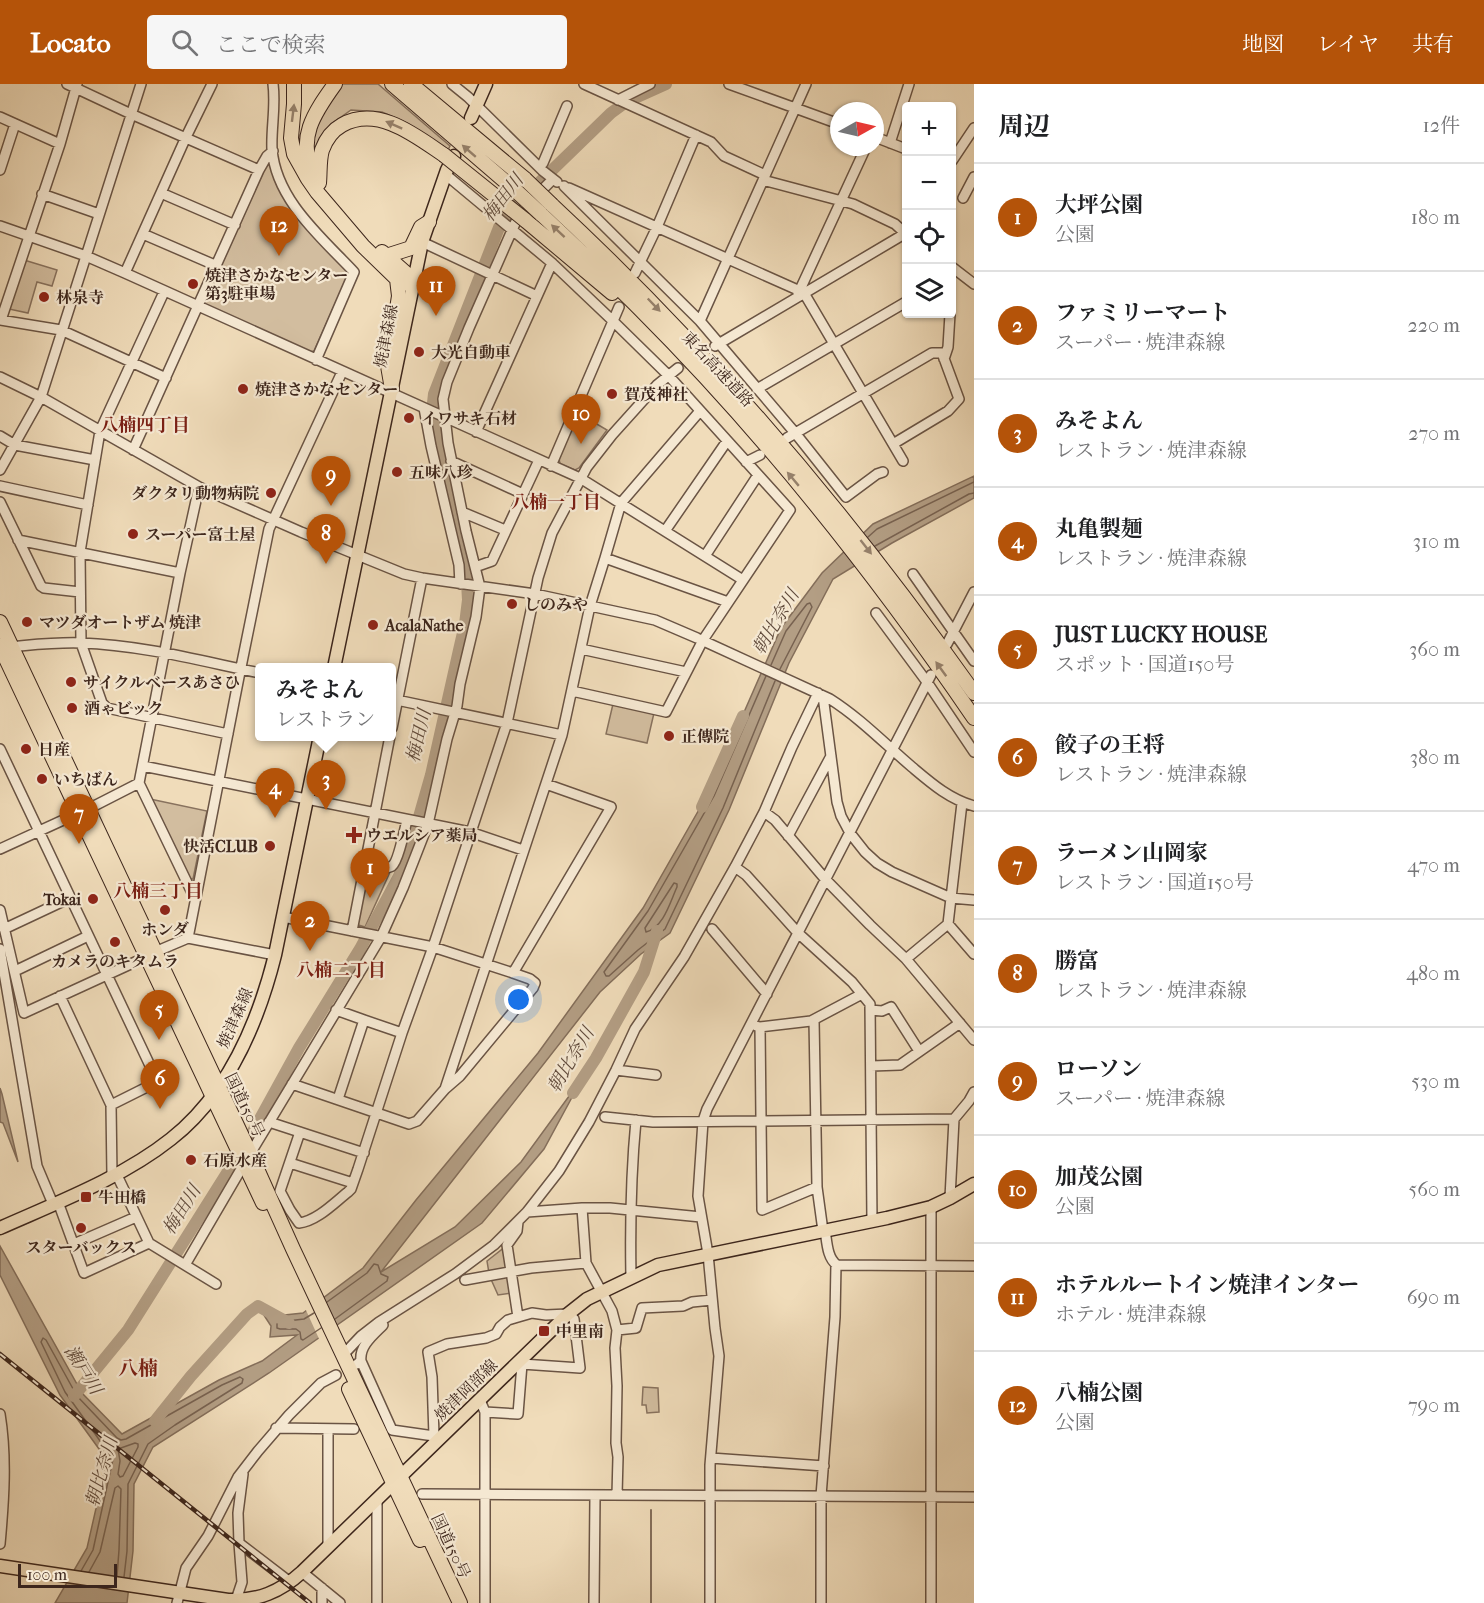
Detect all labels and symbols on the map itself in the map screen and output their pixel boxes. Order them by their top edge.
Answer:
north arrow [830,102,884,156]
one-way arrow [288,103,298,122]
one-way arrow [386,121,403,130]
one-way arrow [461,145,477,158]
water label: 梅田川 [478,169,529,226]
pin: 12 [260,206,298,256]
one-way arrow [552,224,566,238]
place label: 焼津さかなセンター 第3駐車場 [205,266,348,304]
pin: 11 [416,266,456,316]
marker: 焼津さかなセンター 第3駐車場 [186,277,200,291]
place label: 林泉寺 [56,288,104,307]
marker: 林泉寺 [37,290,51,304]
one-way arrow [646,297,660,311]
street label: 焼津森線 [371,303,401,369]
street label: 東名高速道路 [678,327,758,411]
place label: 大光自動車 [431,343,511,362]
marker: 大光自動車 [412,345,426,359]
place label: 焼津さかなセンター [255,380,398,399]
marker: 焼津さかなセンター [236,382,250,396]
place label: 賀茂神社 [624,385,688,404]
marker: 賀茂神社 [605,387,619,401]
pin: 10 [562,394,600,444]
place label: イワサキ石材 [421,409,517,428]
marker: イワサキ石材 [402,411,416,425]
district label: 八楠四丁目 [100,415,190,436]
pin: 9 [312,456,350,506]
place label: 五味八珍 [409,463,473,482]
marker: 五味八珍 [390,465,404,479]
one-way arrow [787,472,800,487]
place label: ダクタリ動物病院 [131,484,259,503]
marker: ダクタリ動物病院 [264,486,278,500]
district label: 八楠一丁目 [511,492,601,513]
pin: 8 [306,514,346,564]
place label: スーパー富士屋 [145,525,255,544]
marker: スーパー富士屋 [126,527,140,541]
one-way arrow [859,540,871,555]
water label: 朝比奈川 [748,584,805,658]
place label: しのみや [524,595,588,614]
marker: しのみや [505,597,519,611]
place label: マツダオートザム 焼津 [39,613,201,632]
marker: マツダオートザム 焼津 [20,615,34,629]
place label: AcalaNathe [384,616,463,635]
marker: AcalaNathe [366,618,380,632]
one-way arrow [935,662,947,678]
place label: サイクルベースあさひ [83,673,240,692]
marker: サイクルベースあさひ [64,675,78,689]
place label: 酒ゃビック [84,699,163,718]
marker: 酒ゃビック [65,701,79,715]
water label: 梅田川 [403,705,436,765]
place label: 正傳院 [681,727,729,746]
marker: 正傳院 [662,729,676,743]
place label: 日産 [38,740,70,759]
marker: 日産 [19,742,33,756]
pin: 3 [306,760,346,810]
pin: 4 [256,768,294,818]
place label: いちばん [54,770,118,789]
marker: いちばん [35,772,49,786]
pin: 7 [60,794,98,844]
place label: ウエルシア薬局 [366,826,478,845]
marker: ウエルシア薬局 [347,828,361,842]
place label: 快活CLUB [183,837,258,856]
marker: 快活CLUB [263,839,277,853]
pin: 1 [350,848,389,898]
district label: 八楠三丁目 [113,881,203,902]
place label: Tokai [42,890,81,909]
marker: Tokai [86,892,100,906]
pin: 2 [290,902,330,951]
marker: ホンダ [158,903,172,917]
place label: ホンダ [141,920,189,939]
marker: カメラのキタムラ [108,935,122,949]
place label: カメラのキタムラ [51,952,179,971]
district label: 八楠二丁目 [296,960,386,981]
street label: 焼津森線 [213,985,257,1051]
your location [504,985,533,1014]
pin: 5 [140,990,178,1040]
water label: 朝比奈川 [543,1022,600,1096]
pin: 6 [140,1060,180,1109]
street label: 国道150号 [221,1070,269,1140]
place label: 石原水産 [203,1151,267,1170]
marker: 石原水産 [184,1153,198,1167]
water label: 梅田川 [159,1180,206,1238]
place label: 牛田橋 [98,1188,146,1207]
marker: 牛田橋 [79,1190,93,1204]
marker: スターバックス [74,1221,88,1235]
place label: スターバックス [25,1238,137,1257]
place label: 中里南 [556,1322,604,1341]
marker: 中里南 [537,1324,551,1338]
water label: 瀬戸川 [60,1342,107,1400]
street label: 焼津岡部線 [431,1355,501,1425]
district label: 八楠 [118,1357,158,1380]
water label: 朝比奈川 [82,1433,123,1509]
street label: 国道150号 [428,1511,474,1581]
scale bar [18,1561,117,1588]

